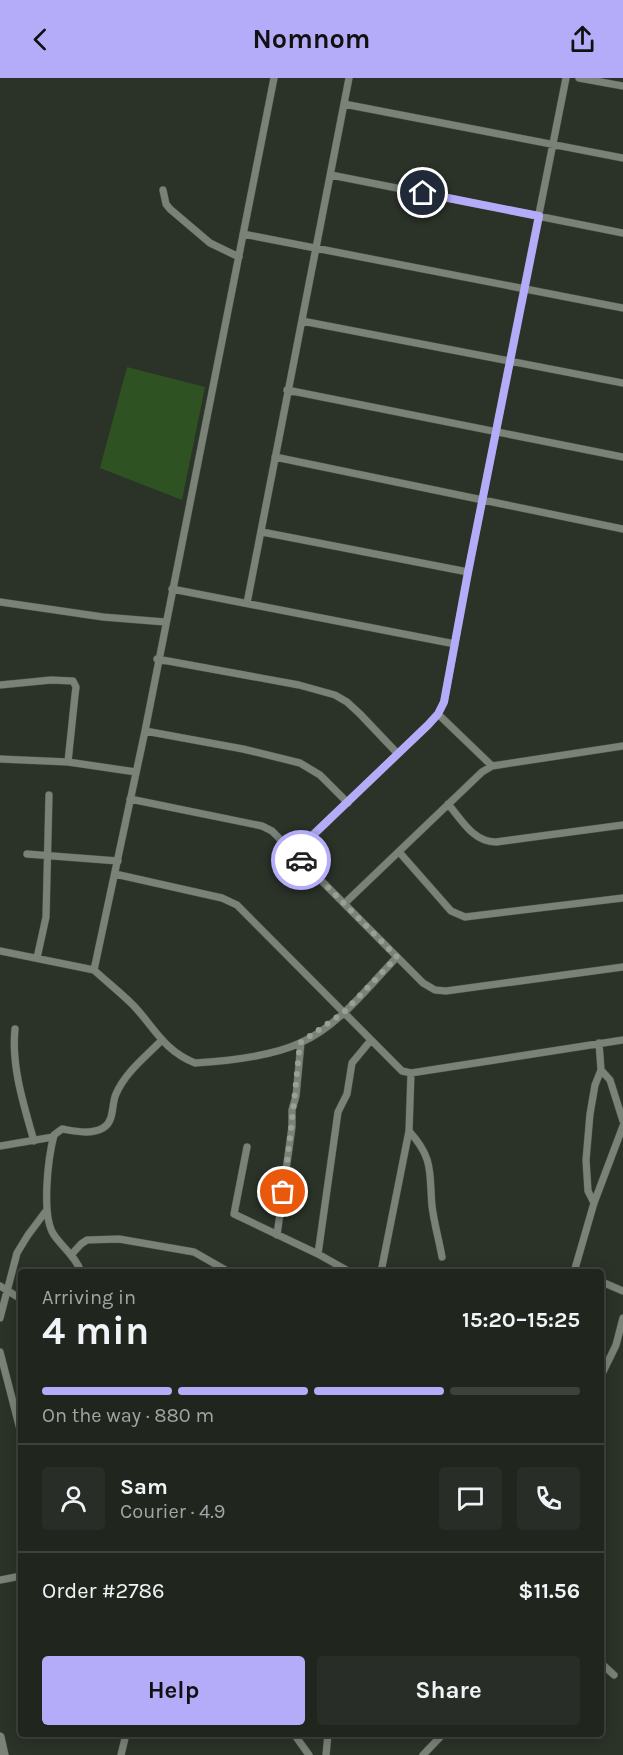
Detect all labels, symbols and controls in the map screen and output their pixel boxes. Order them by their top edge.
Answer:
icon: back [24,23,57,56]
text: Nomnom [253,23,371,55]
icon: share [566,23,599,56]
pin [397,167,448,218]
icon: home [406,176,439,209]
courier [271,830,331,890]
icon: car [285,844,318,877]
pin [257,1166,308,1217]
icon: bag [266,1175,299,1208]
text: Arriving in [42,1286,136,1309]
text: 15:20–15:25 [462,1307,580,1333]
text: 4 min [42,1308,149,1354]
text: On the way · 880 m [42,1404,214,1427]
button: person [42,1467,105,1530]
button: chat [439,1467,502,1530]
button: phone [517,1467,580,1530]
text: Sam [120,1474,168,1500]
text: Courier · 4.9 [120,1500,225,1523]
text: Order #2786 [42,1578,165,1604]
text: $11.56 [518,1578,580,1604]
button: Help [42,1656,305,1725]
button: Share [317,1656,580,1725]

